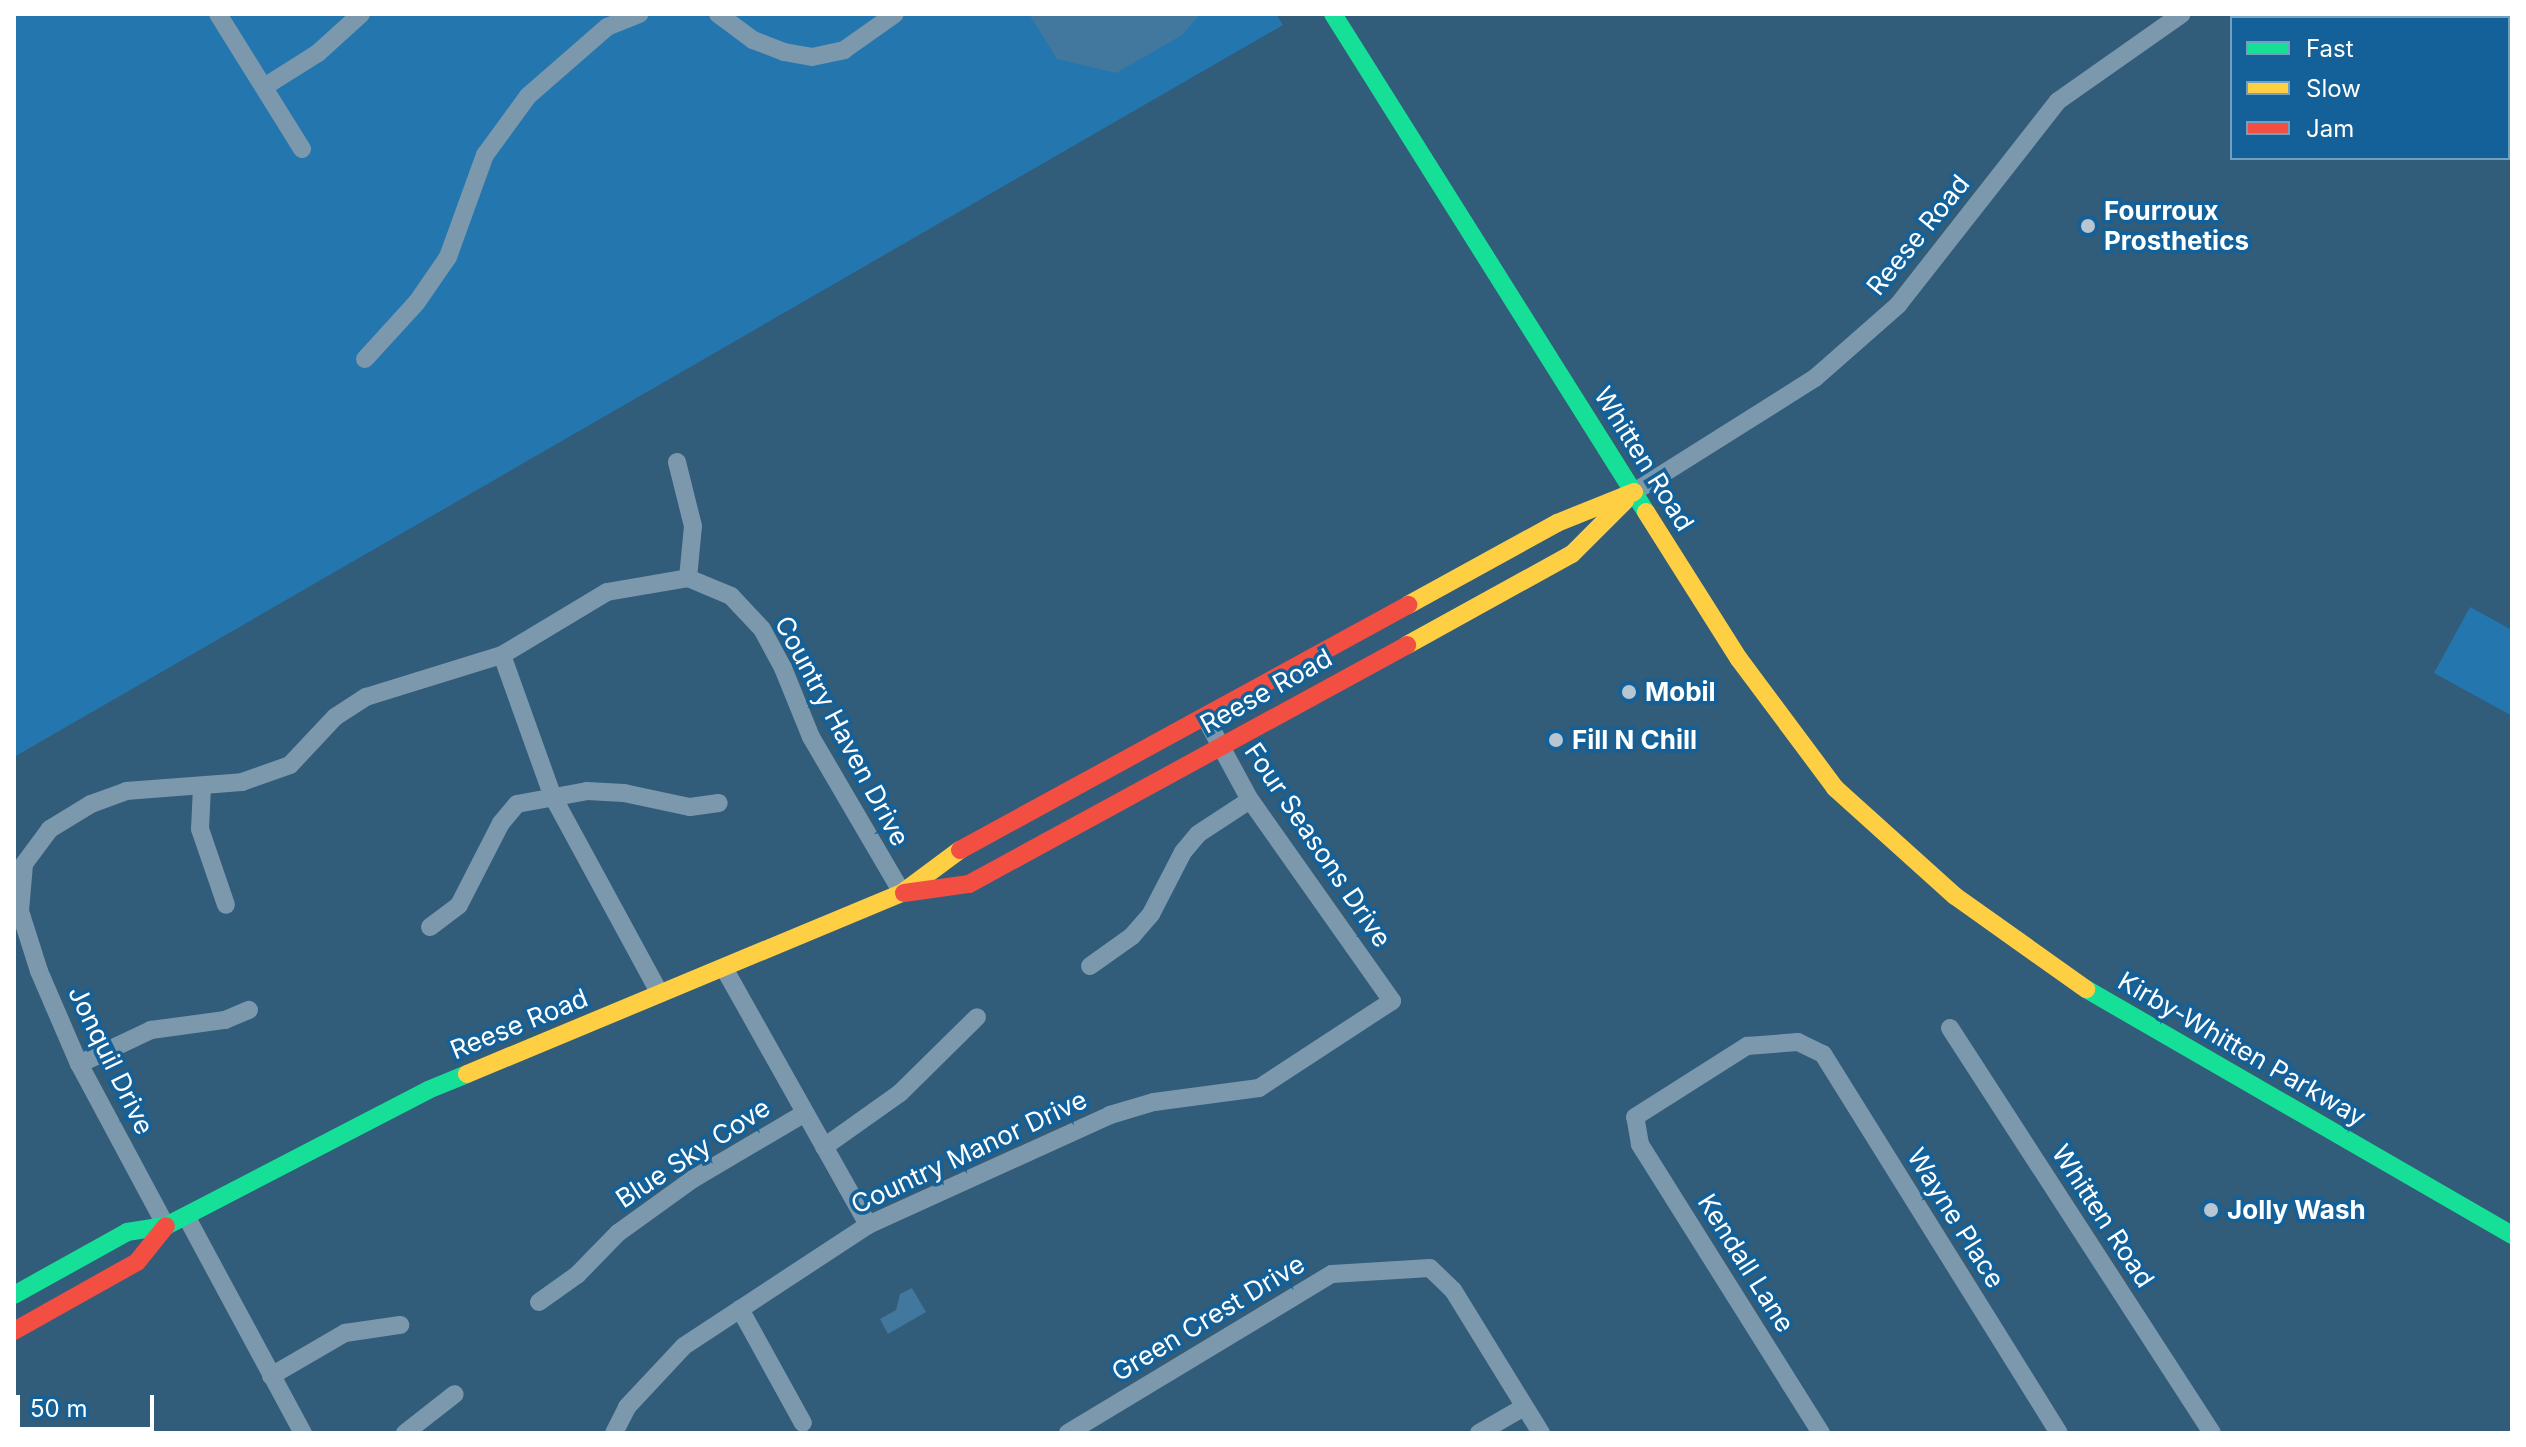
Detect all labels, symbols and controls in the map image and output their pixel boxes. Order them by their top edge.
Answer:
legend [2230,16,2510,160]
text: Fast [2306,34,2354,63]
text: Slow [2306,74,2361,103]
text: Jam [2306,114,2354,143]
street label: Reese Road [1860,169,1976,301]
place label: Fourroux Prosthetics [2104,195,2249,256]
marker: Fourroux Prosthetics [2079,217,2097,235]
street label: Whitten Road [1587,381,1701,537]
street label: Country Haven Drive [768,611,916,851]
street label: Reese Road [1195,642,1337,740]
place label: Mobil [1645,676,1716,708]
marker: Mobil [1620,683,1638,701]
place label: Fill N Chill [1572,724,1697,756]
marker: Fill N Chill [1547,731,1565,749]
street label: Four Seasons Drive [1238,737,1398,953]
street label: Kirby-Whitten Parkway [2113,965,2371,1133]
street label: Jonquil Drive [62,981,160,1139]
street label: Reese Road [446,982,592,1066]
street label: Country Manor Drive [846,1084,1092,1220]
street label: Blue Sky Cove [610,1092,776,1214]
street label: Whitten Road [2045,1139,2161,1293]
street label: Wayne Place [1901,1143,2011,1293]
street label: Kendall Lane [1691,1188,1801,1338]
place label: Jolly Wash [2227,1194,2366,1226]
marker: Jolly Wash [2202,1201,2220,1219]
street label: Green Crest Drive [1106,1248,1310,1388]
scale bar [20,1379,158,1429]
text: 50 m [30,1394,88,1423]

